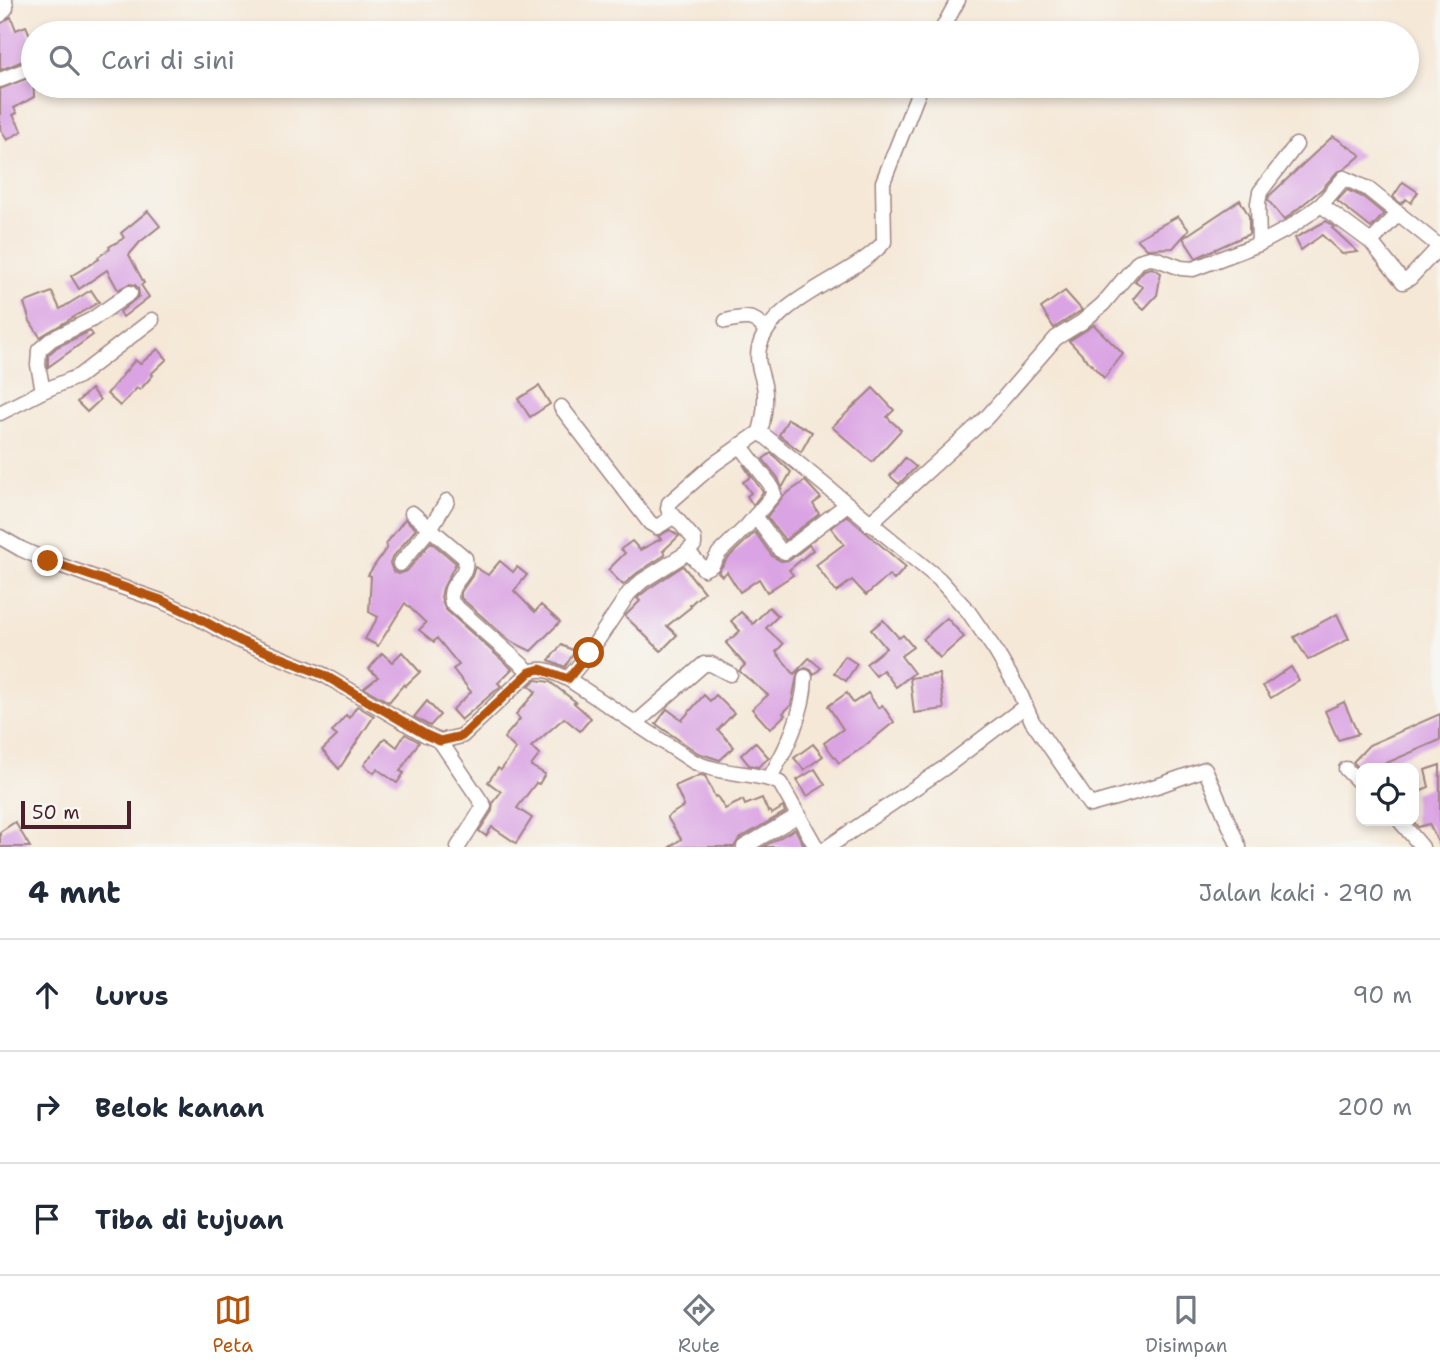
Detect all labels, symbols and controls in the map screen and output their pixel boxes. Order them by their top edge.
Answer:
search box [21,21,1419,98]
icon: search [45,41,83,79]
text: Cari di sini [101,42,235,77]
route end [32,545,63,576]
route start [573,637,604,668]
map controls [1356,763,1419,826]
button: locate [1356,763,1419,826]
scale bar [21,798,131,830]
text: 50 m [32,800,80,825]
text: 4 mnt [28,872,121,913]
text: Jalan kaki · 290 m [1199,878,1412,908]
icon: ahead [28,976,66,1014]
text: Lurus [95,978,168,1013]
text: 90 m [1352,980,1412,1010]
icon: right [28,1088,66,1126]
text: Belok kanan [95,1090,264,1125]
text: 200 m [1337,1092,1412,1122]
icon: arrive [28,1200,66,1238]
text: Tiba di tujuan [95,1202,284,1237]
tab: Peta [213,1291,253,1358]
tab: Rute [678,1291,720,1358]
tab: Disimpan [1145,1291,1227,1358]

